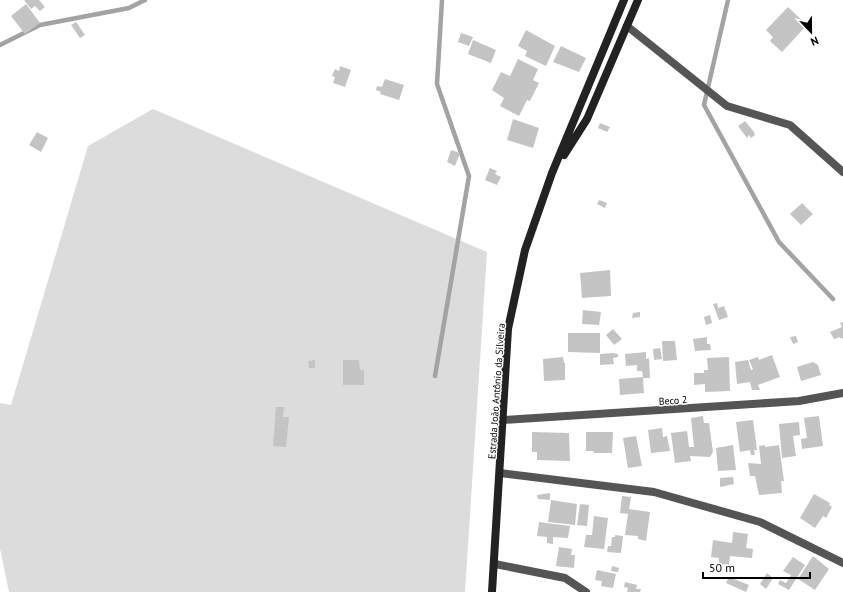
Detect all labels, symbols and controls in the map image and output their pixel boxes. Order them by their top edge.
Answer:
north arrow [791,12,831,52]
text: N [809,33,821,49]
street label: Estrada João Antônio da Silveira [485,323,508,459]
street label: Beco 2 [658,393,688,408]
scale bar [703,554,810,580]
text: 50 m [709,560,735,575]

